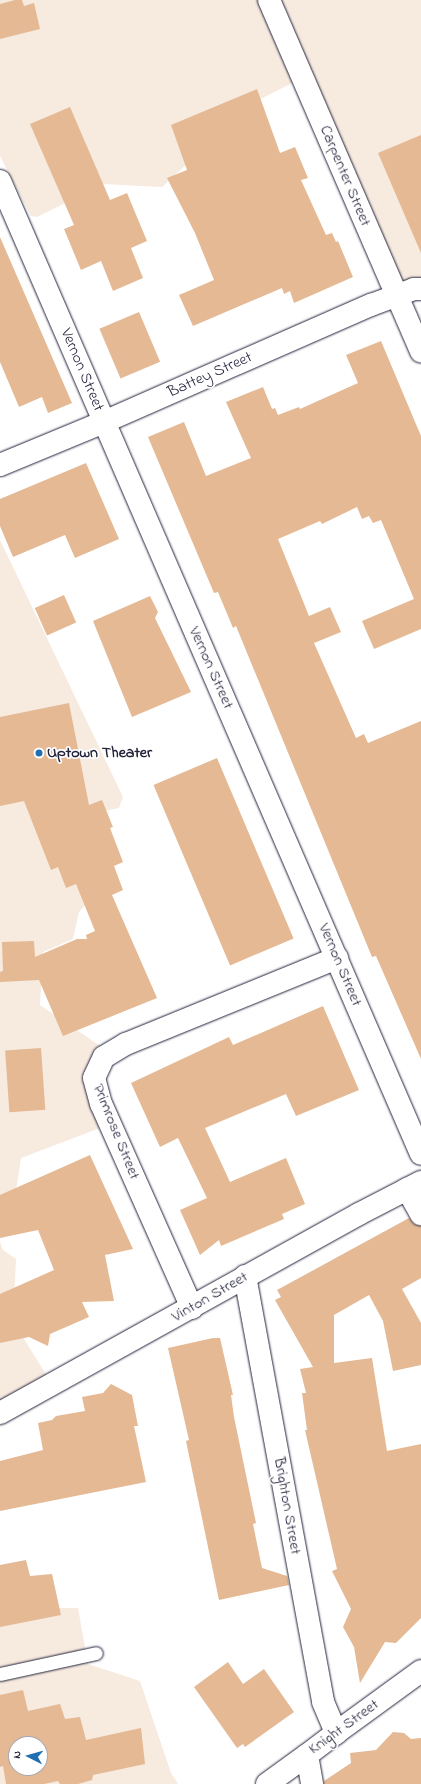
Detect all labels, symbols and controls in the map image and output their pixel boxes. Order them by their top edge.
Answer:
street label: Carpenter Street [315,123,375,229]
street label: Vernon Street [56,326,108,414]
street label: Battey Street [165,348,255,402]
street label: Vernon Street [184,624,238,712]
place label: Uptown Theater [47,743,152,763]
marker: Uptown Theater [34,748,44,758]
street label: Vernon Street [314,921,366,1009]
street label: Primrose Street [88,1081,144,1183]
street label: Vinton Street [168,1267,252,1327]
street label: Brighton Street [269,1456,305,1556]
street label: Knight Street [305,1695,383,1759]
north arrow [8,1736,48,1776]
text: N [9,1750,25,1759]

